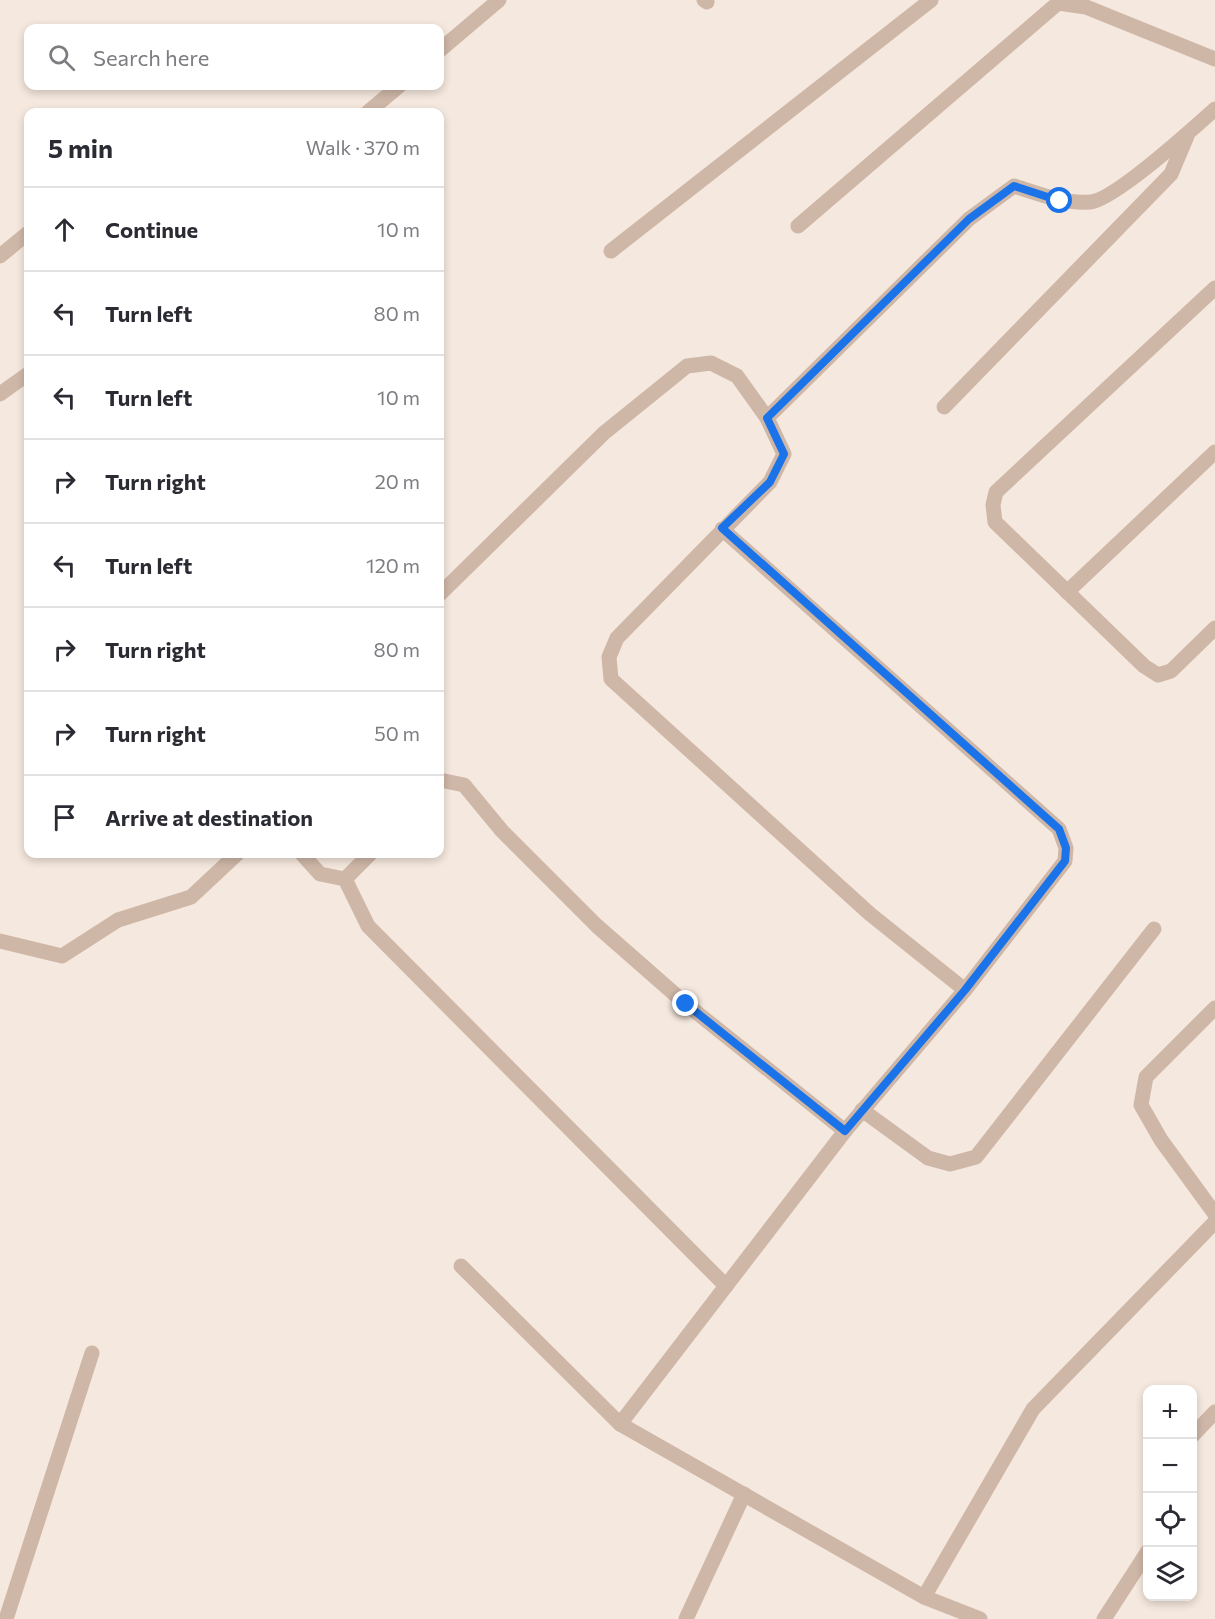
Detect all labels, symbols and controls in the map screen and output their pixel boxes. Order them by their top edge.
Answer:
search box [24,24,444,90]
icon: search [45,41,78,74]
text: Search here [93,44,209,71]
text: 5 min [48,132,113,163]
text: Walk · 370 m [306,135,420,159]
route start [1046,187,1072,213]
icon: ahead [48,213,81,246]
text: Continue [105,216,198,243]
text: 10 m [377,217,420,241]
icon: left [48,297,81,330]
text: Turn left [105,300,192,327]
text: 80 m [374,301,420,325]
icon: left [48,381,81,414]
text: Turn left [105,384,192,411]
text: 10 m [377,385,420,409]
icon: right [48,465,81,498]
text: Turn right [105,468,206,495]
text: 20 m [375,469,420,493]
icon: left [48,549,81,582]
text: Turn left [105,552,192,579]
text: 120 m [366,553,420,577]
icon: right [48,633,81,666]
text: Turn right [105,636,206,663]
text: 80 m [374,637,420,661]
icon: right [48,717,81,750]
text: Turn right [105,720,206,747]
text: 50 m [374,721,420,745]
icon: arrive [48,801,81,834]
text: Arrive at destination [105,804,313,831]
route end [672,990,698,1016]
map controls [1143,1385,1197,1601]
button: + [1143,1385,1197,1439]
button: − [1143,1439,1197,1493]
button: locate [1143,1493,1197,1547]
button: layers [1143,1547,1197,1601]

